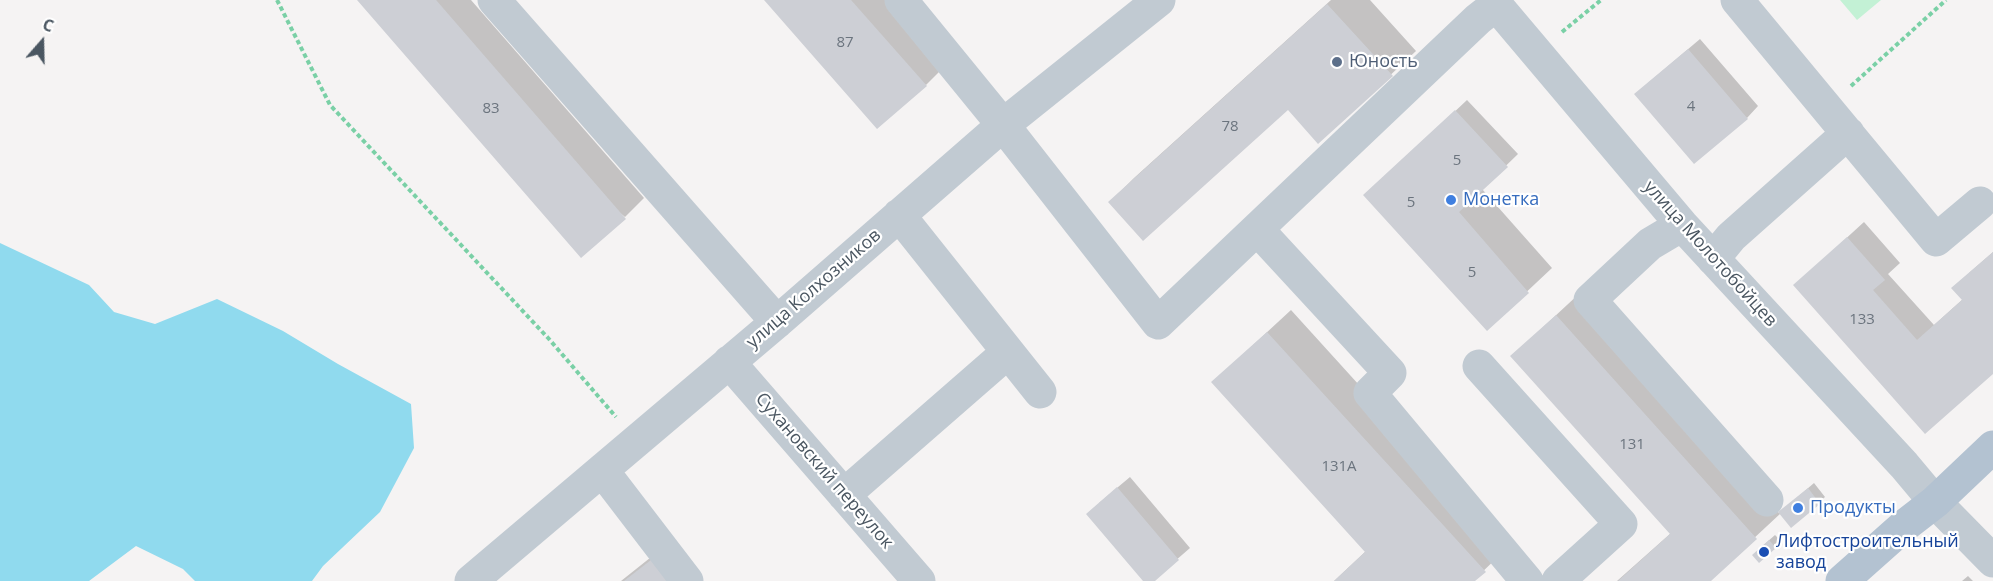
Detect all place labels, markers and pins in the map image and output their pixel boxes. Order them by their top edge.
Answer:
place label: Юность [1349,51,1418,73]
marker: Юность [1330,55,1344,69]
place label: Монетка [1463,189,1539,211]
marker: Монетка [1444,193,1458,207]
place label: Продукты [1810,497,1896,519]
marker: Продукты [1791,501,1805,515]
place label: Лифтостроительный завод [1776,531,1959,574]
marker: Лифтостроительный завод [1757,545,1771,559]

